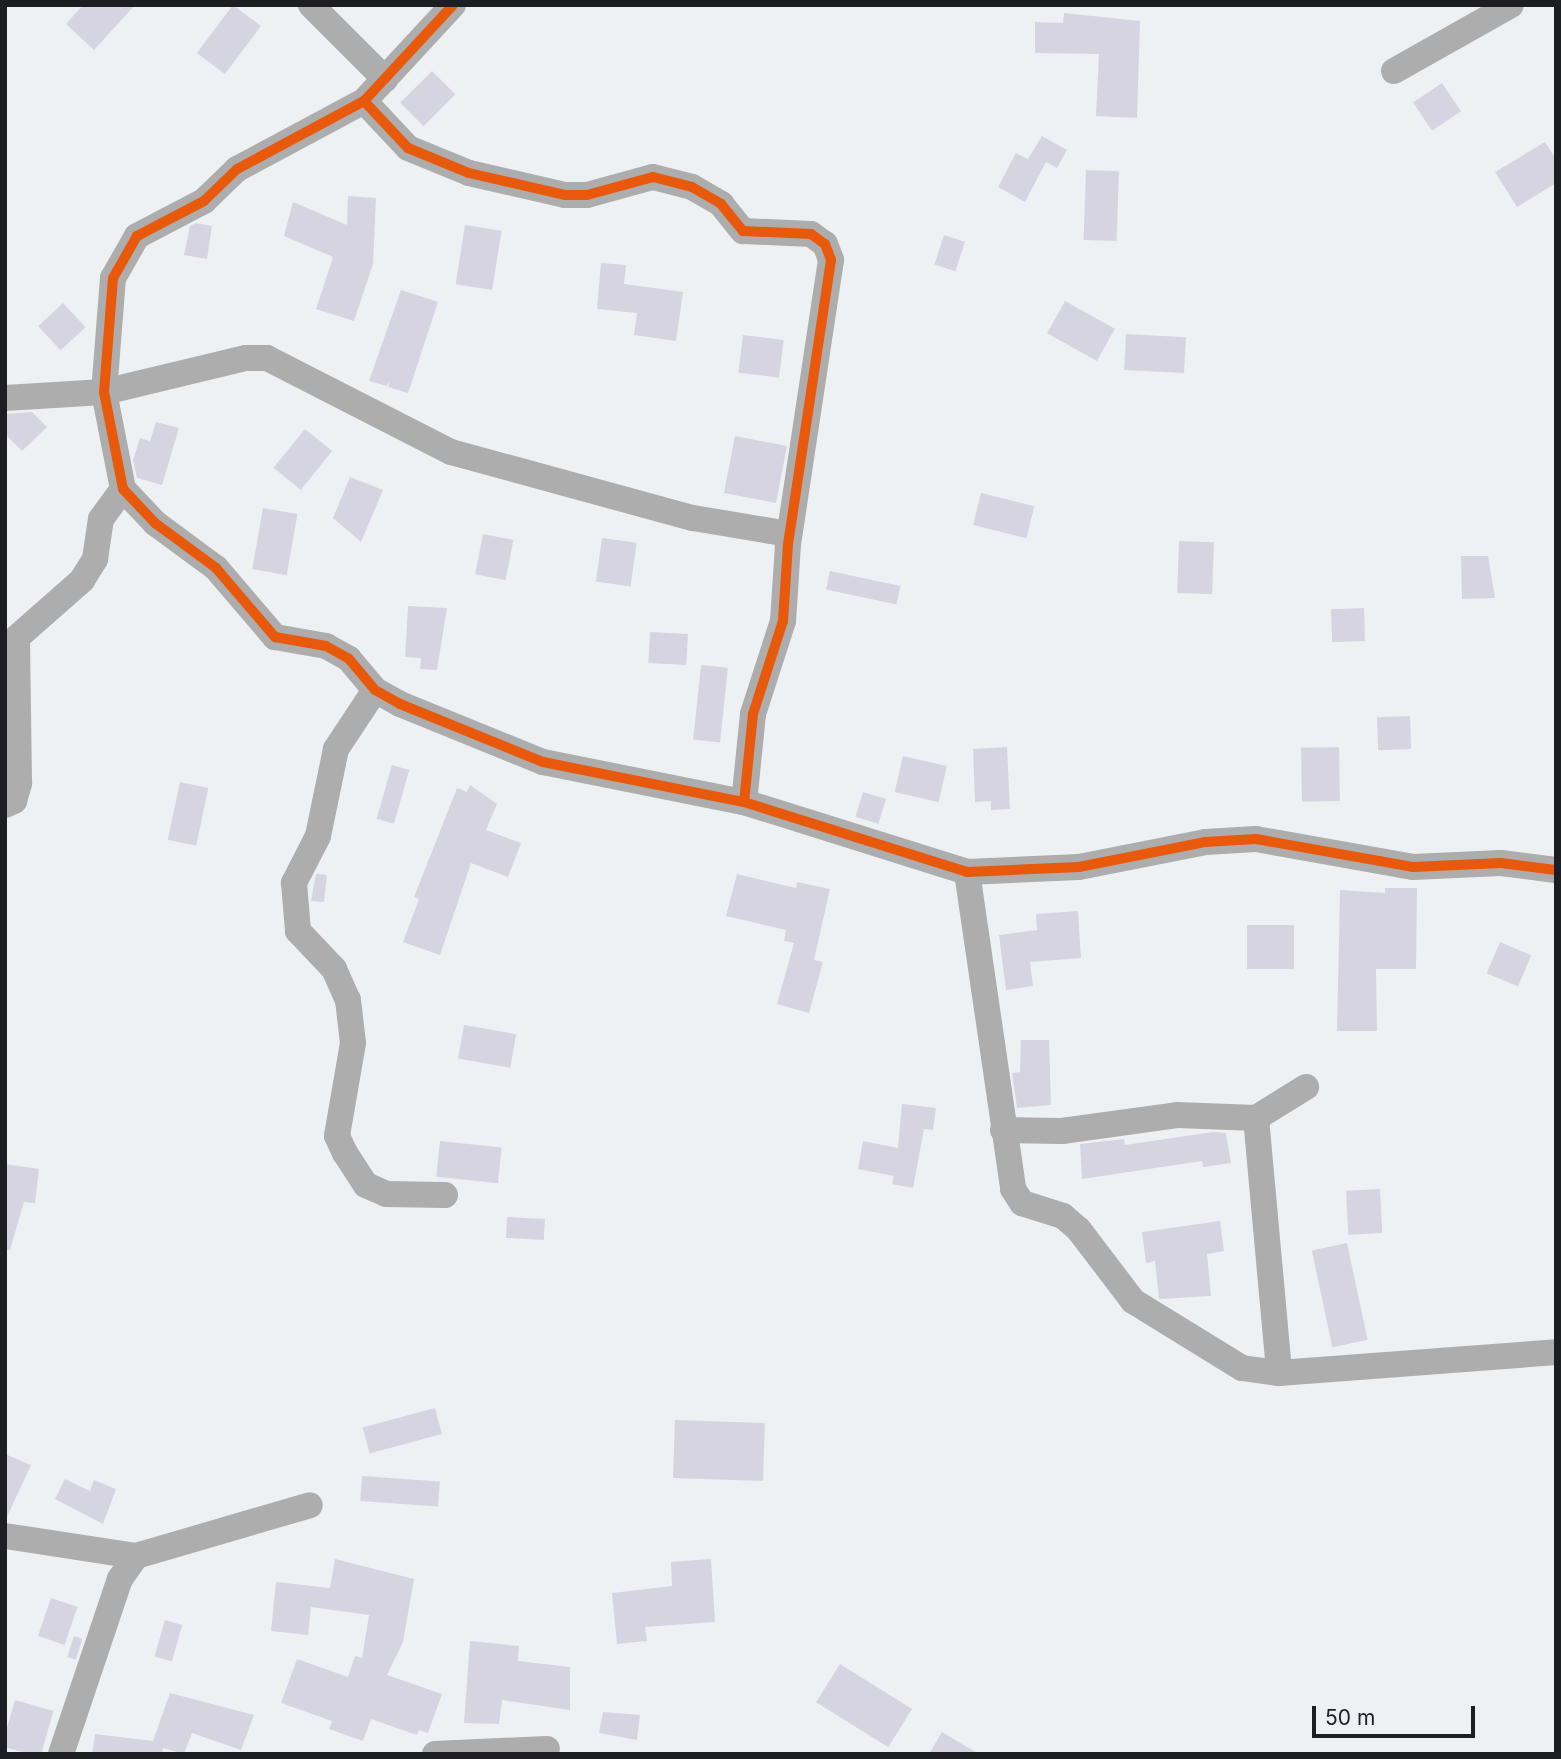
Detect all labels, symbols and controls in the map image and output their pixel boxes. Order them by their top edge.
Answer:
scale bar [1316,1692,1479,1736]
text: 50 m [1325,1705,1375,1730]

